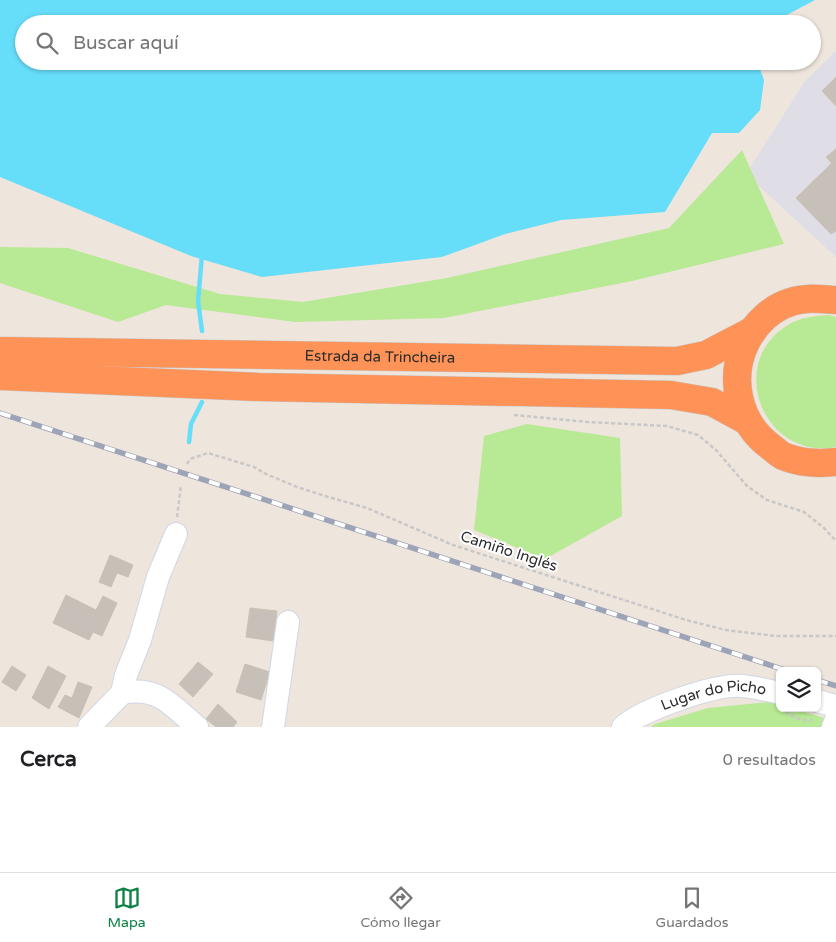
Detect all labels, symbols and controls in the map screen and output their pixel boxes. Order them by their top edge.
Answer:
search box [15,15,821,70]
icon: search [33,29,61,57]
text: Buscar aquí [73,32,179,54]
street label: Estrada da Trincheira [305,347,455,367]
street label: Camiño Inglés [458,527,560,575]
map controls [776,667,821,712]
button: layers [776,667,821,712]
street label: Lugar do Picho [658,677,768,714]
text: Cerca [20,747,77,772]
text: 0 resultados [723,750,816,770]
tab: Mapa [107,884,146,931]
tab: Cómo llegar [361,884,441,931]
tab: Guardados [656,884,728,931]

